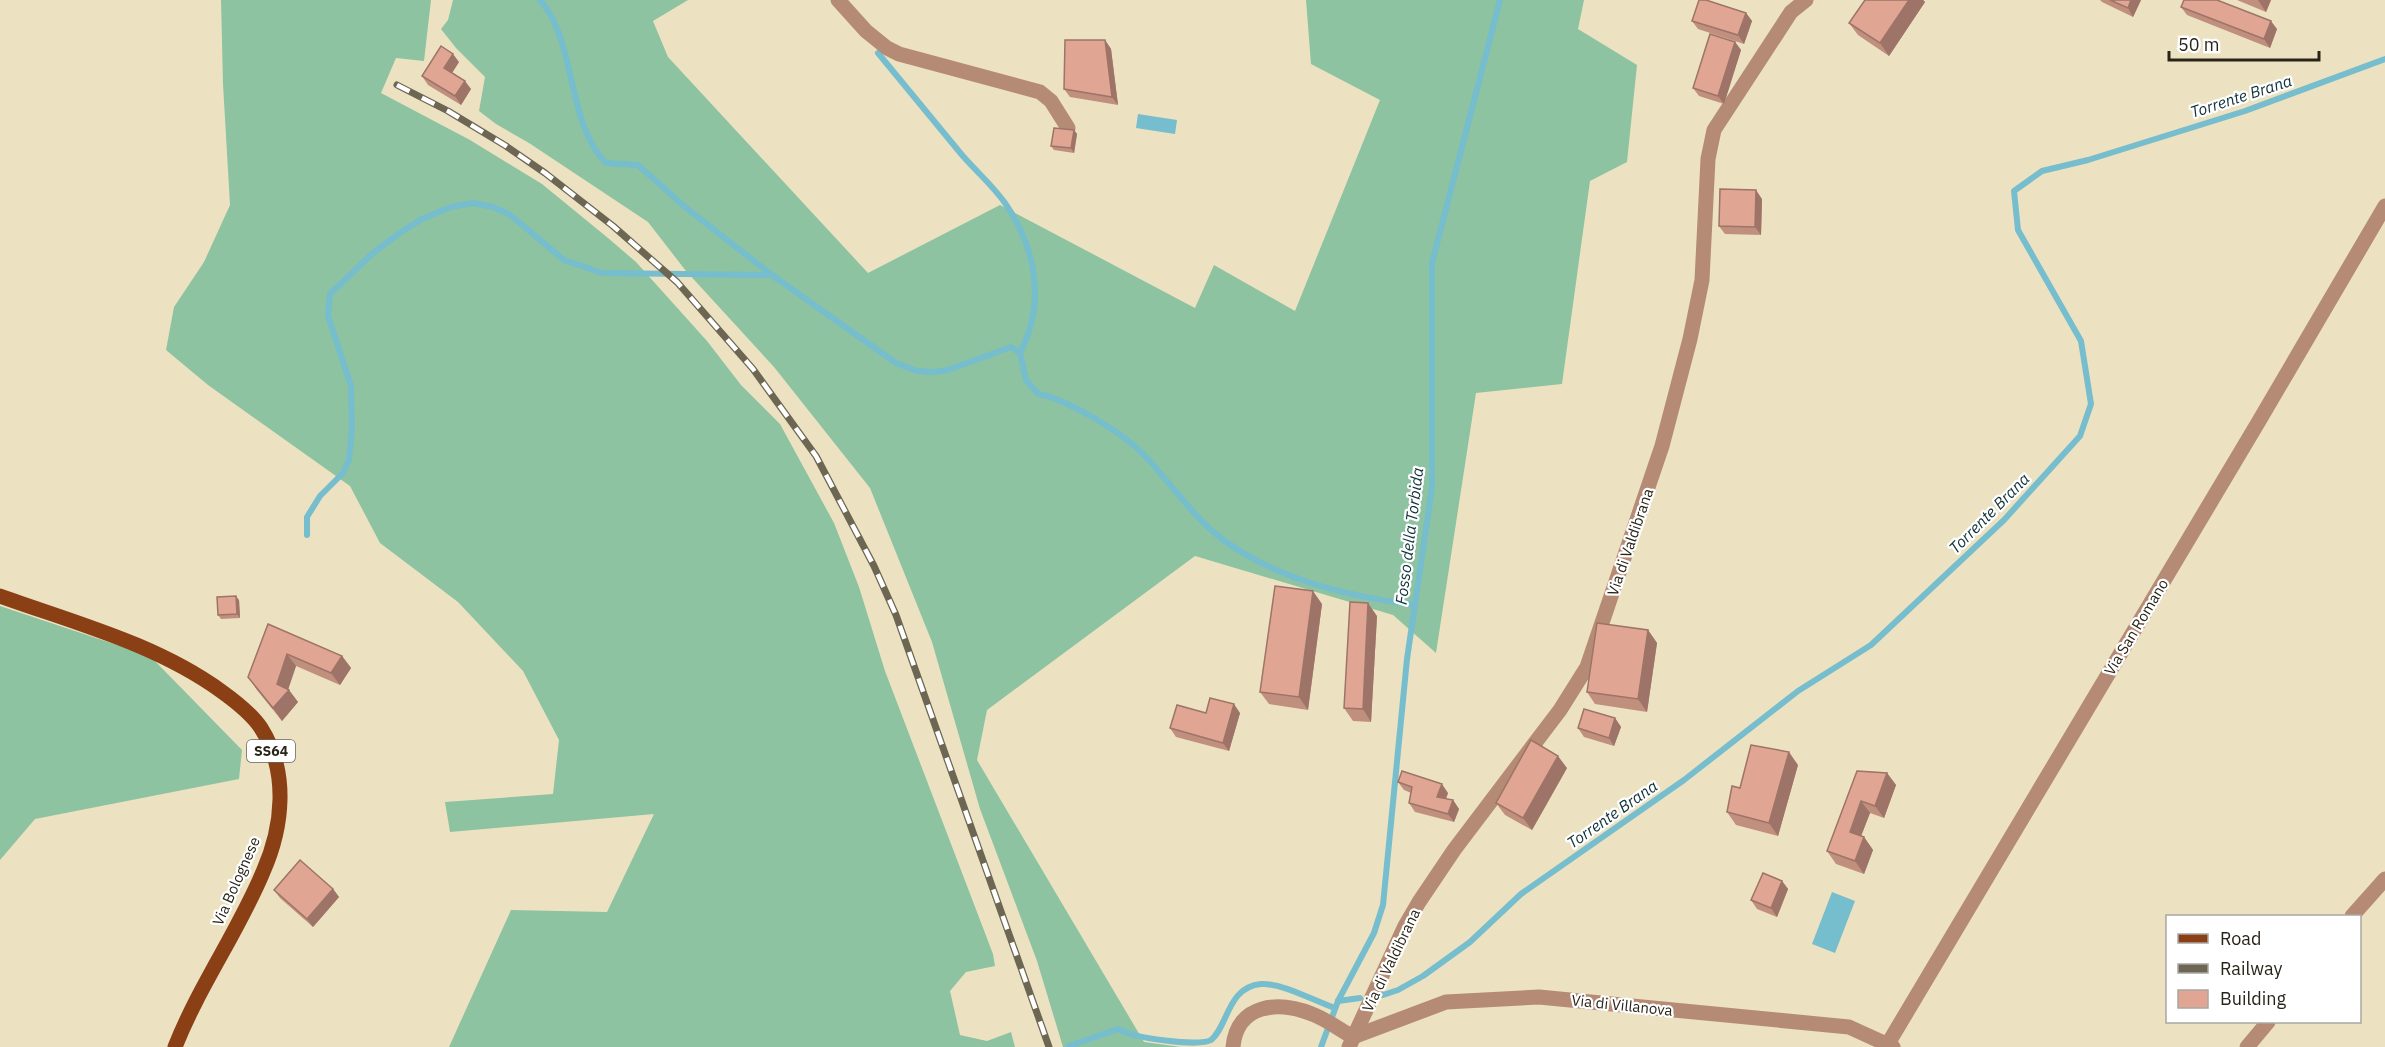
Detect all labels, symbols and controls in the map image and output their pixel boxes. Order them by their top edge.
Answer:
scale bar [2169,24,2319,62]
text: 50 m [2178,33,2220,56]
water label: Torrente Brana [2188,70,2294,122]
water label: Fosso della Torbida [1391,466,1427,606]
water label: Torrente Brana [1945,469,2033,557]
street label: Via di Valdibrana [1603,486,1657,598]
street label: Via San Romano [2100,575,2172,679]
road number: SS64 [247,740,295,762]
water label: Torrente Brana [1563,775,1661,853]
street label: Via Bolognese [208,834,264,928]
street label: Via di Valdibrana [1358,905,1424,1015]
legend [2166,915,2361,1023]
text: Road [2220,927,2261,950]
text: Railway [2220,957,2282,980]
text: Building [2220,987,2287,1010]
street label: Via di Villanova [1571,990,1673,1020]

